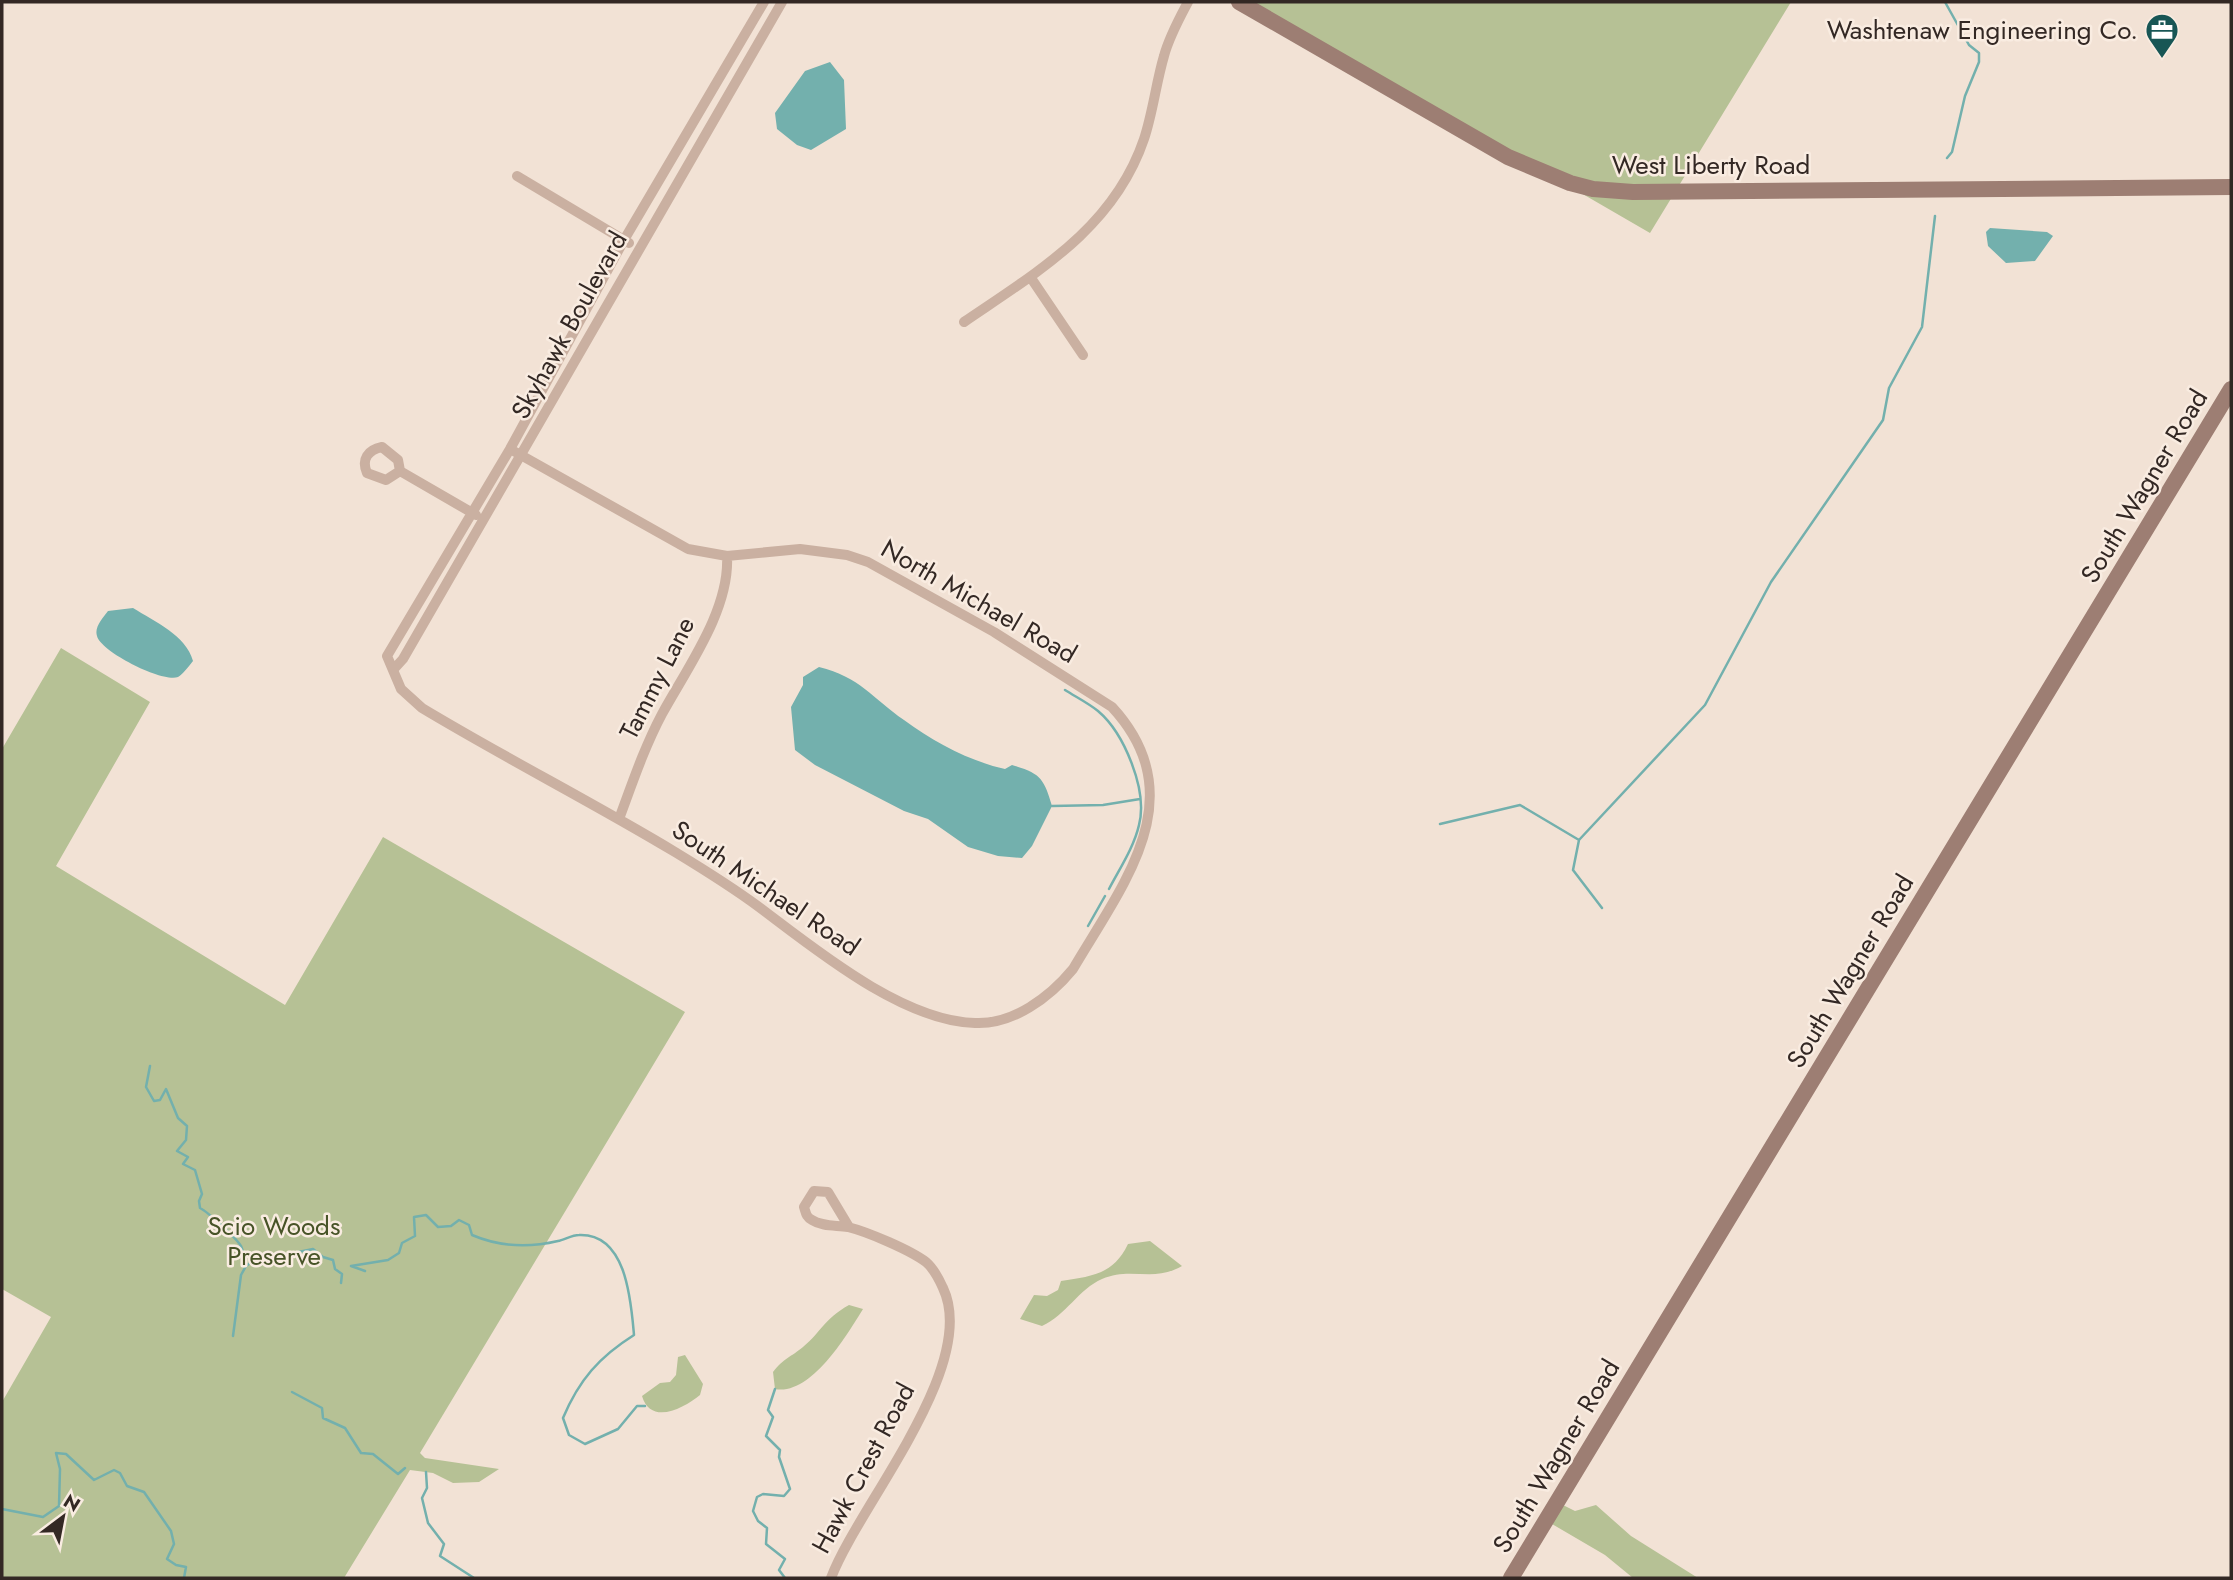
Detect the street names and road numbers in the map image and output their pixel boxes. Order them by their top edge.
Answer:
street label: West Liberty Road [1612,146,1810,184]
street label: Skyhawk Boulevard [502,224,636,426]
street label: South Wagner Road [2071,382,2217,590]
street label: North Michael Road [874,529,1084,673]
street label: Tammy Lane [610,610,704,746]
street label: South Michael Road [664,811,868,965]
street label: South Wagner Road [1777,867,1923,1075]
street label: South Wagner Road [1483,1352,1629,1560]
street label: Hawk Crest Road [802,1376,924,1560]

